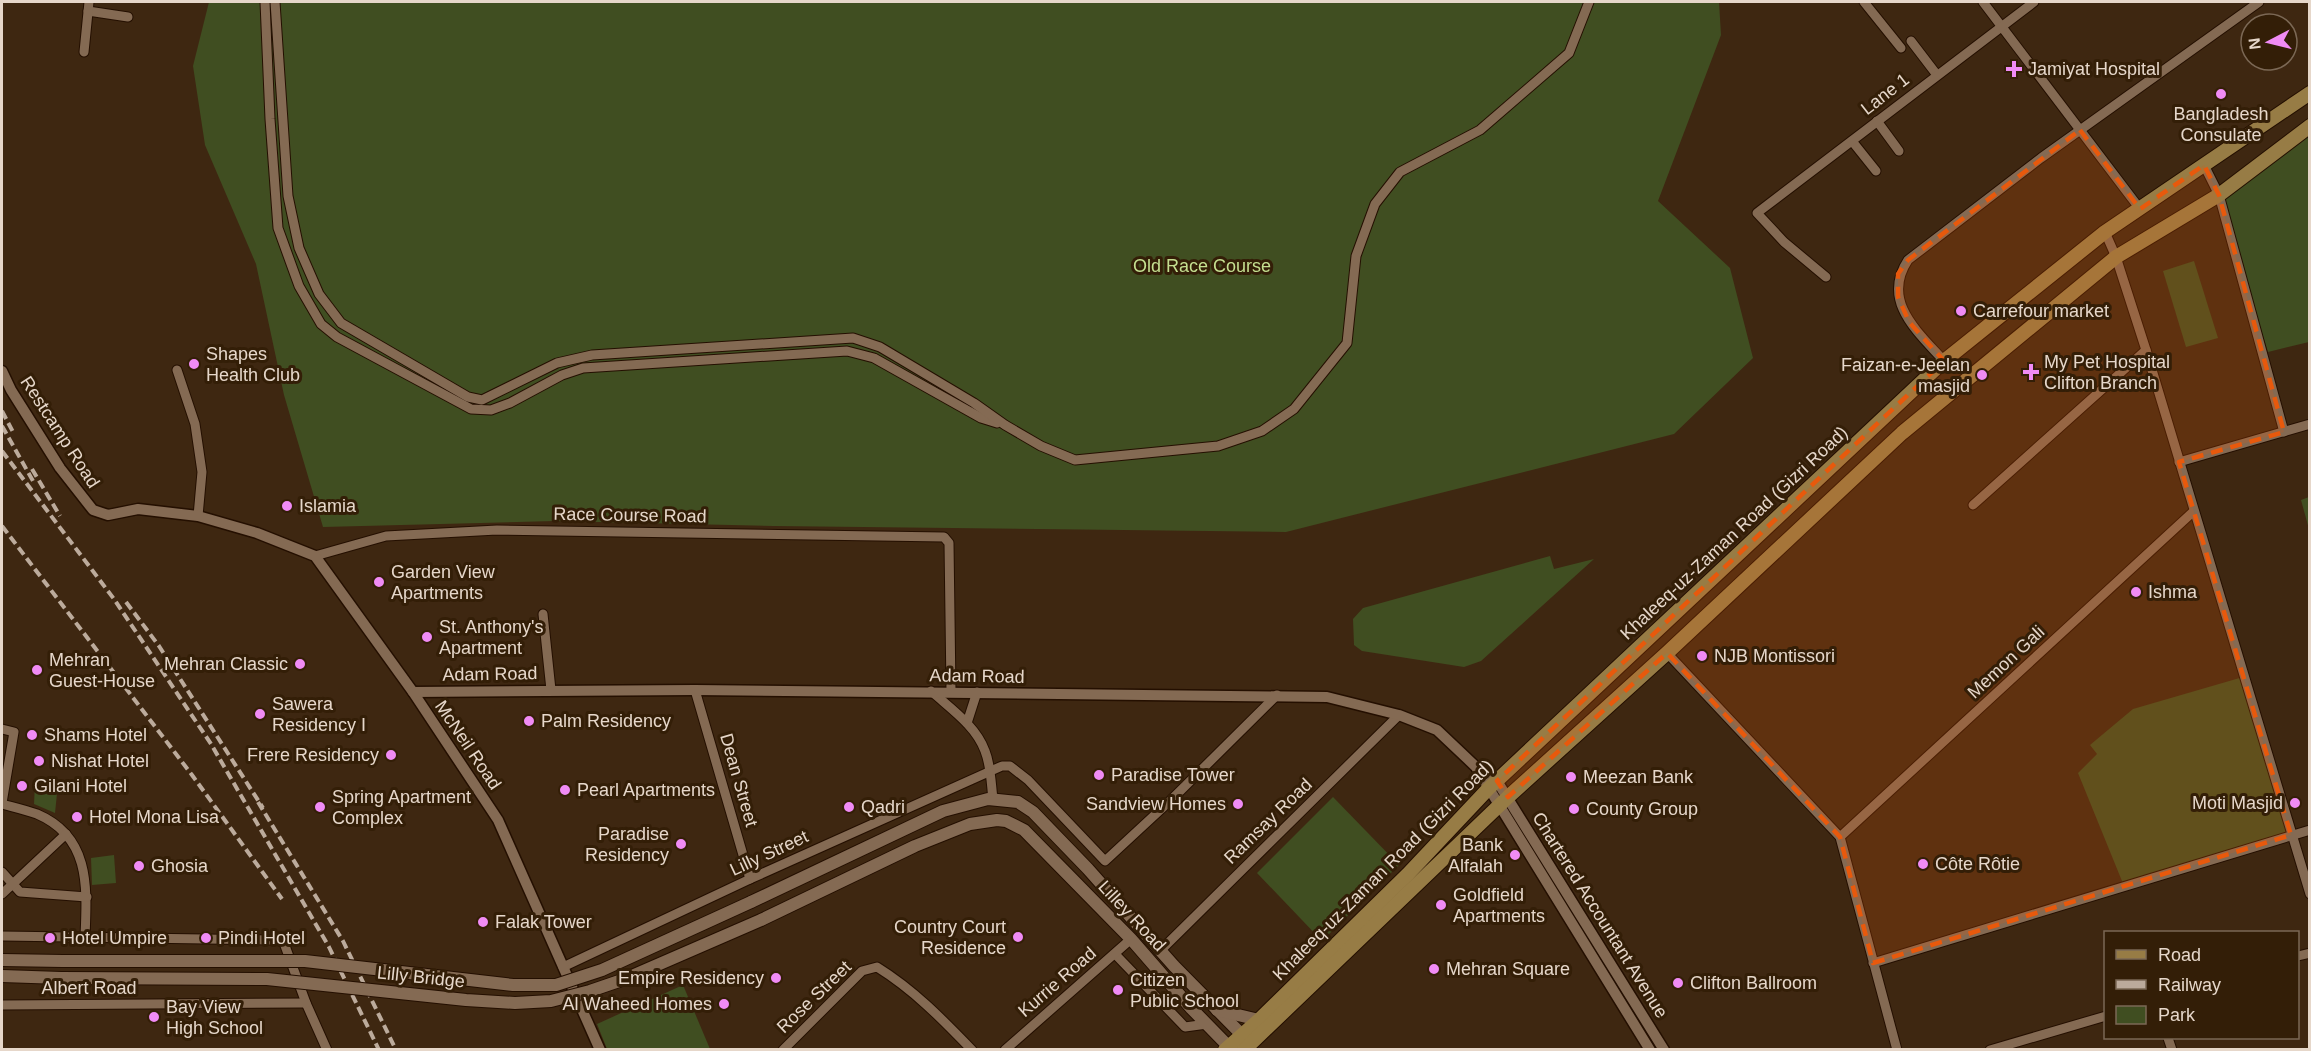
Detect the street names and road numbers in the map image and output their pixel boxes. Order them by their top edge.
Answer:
street label: Lane 1 [1857,69,1913,119]
street label: Restcamp Road [16,372,104,492]
street label: Khaleeq-uz-Zaman Road (Gizri Road) [1616,422,1852,644]
street label: Race Course Road [553,504,707,526]
street label: Memon Gali [1964,622,2048,702]
street label: Adam Road [442,663,538,685]
street label: Adam Road [929,665,1025,687]
street label: McNeil Road [431,697,505,793]
street label: Dean Street [716,731,762,829]
street label: Khaleeq-uz-Zaman Road (Gizri Road) [1269,756,1497,984]
street label: Ramsay Road [1220,774,1316,868]
street label: Chartered Accountant Avenue [1528,808,1672,1022]
street label: Lilly Street [727,826,811,880]
street label: Lilley Road [1094,877,1170,955]
street label: Kurrie Road [1014,943,1100,1021]
street label: Rose Street [773,957,855,1037]
street label: Lilly Bridge [376,962,466,992]
street label: Albert Road [41,978,137,998]

